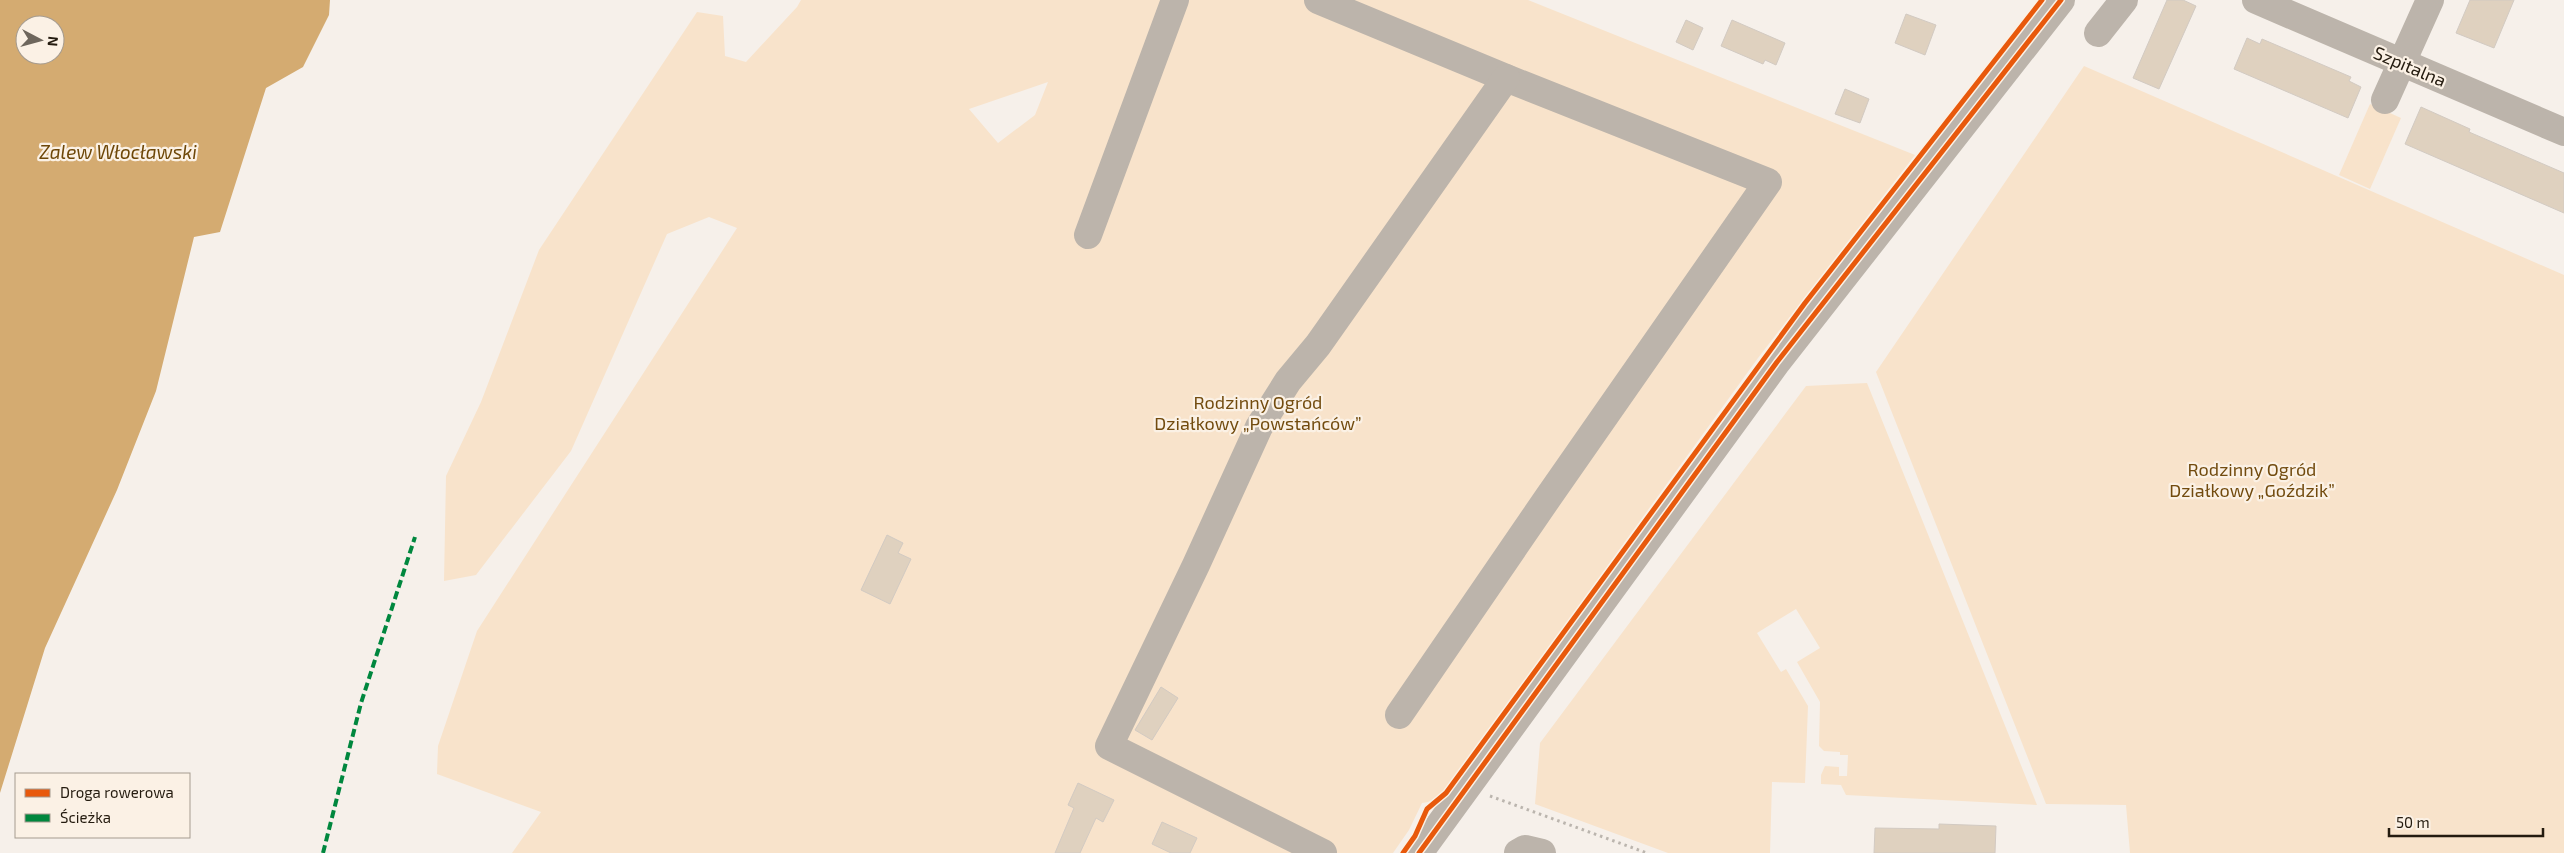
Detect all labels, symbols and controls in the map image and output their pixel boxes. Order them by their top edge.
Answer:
north arrow [15,15,65,65]
text: N [44,35,62,47]
street label: Szpitalna [2370,41,2450,91]
water label: Zalew Włocławski [39,140,197,163]
park label: Rodzinny Ogród Działkowy „Powstańców” [1154,391,1362,434]
park label: Rodzinny Ogród Działkowy „Goździk” [2169,458,2335,501]
legend [15,773,190,838]
text: Droga rowerowa [60,783,174,801]
scale bar [2389,806,2543,838]
text: Ścieżka [60,808,111,826]
text: 50 m [2396,813,2430,831]

